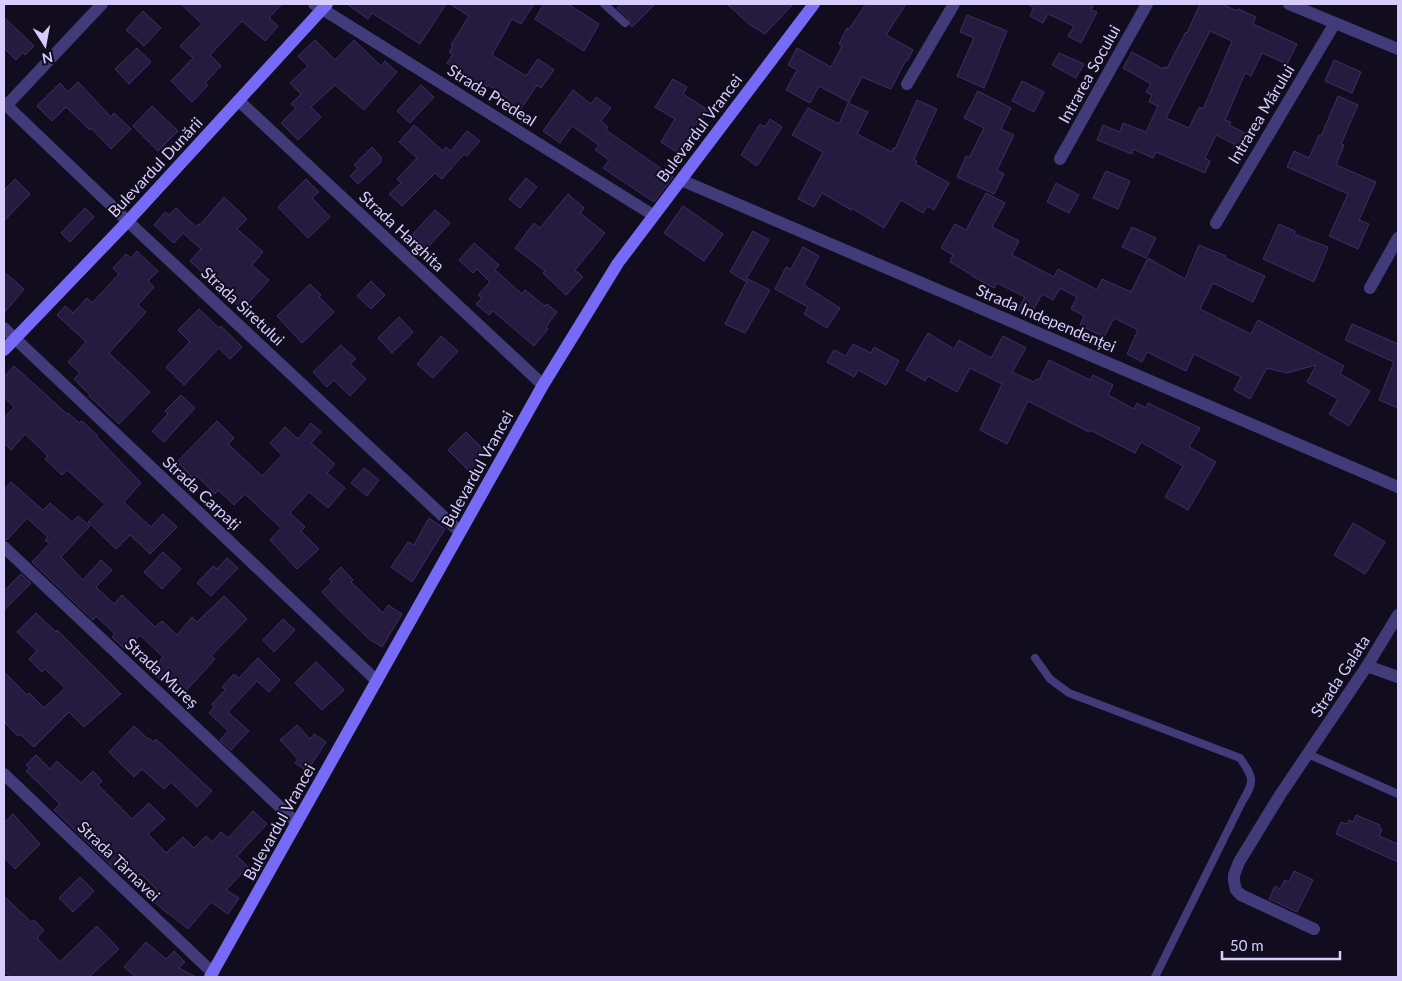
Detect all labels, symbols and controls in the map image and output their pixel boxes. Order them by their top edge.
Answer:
north arrow [20,20,70,70]
street label: Intrarea Socului [1054,21,1123,126]
text: N [41,49,54,68]
street label: Strada Predeal [444,60,540,129]
street label: Intrarea Mărului [1223,61,1298,167]
street label: Bulevardul Vrancei [652,70,745,185]
street label: Bulevardul Dunării [103,113,206,221]
street label: Strada Harghita [356,186,449,275]
street label: Strada Siretului [198,262,289,349]
street label: Strada Independenței [973,279,1119,356]
street label: Bulevardul Vrancei [437,407,516,530]
street label: Strada Carpați [159,452,245,534]
street label: Strada Galata [1306,631,1373,720]
street label: Strada Mureș [122,634,203,711]
street label: Bulevardul Vrancei [239,760,318,883]
street label: Strada Târnavei [74,817,164,905]
scale bar [1222,928,1340,960]
text: 50 m [1230,936,1264,954]

